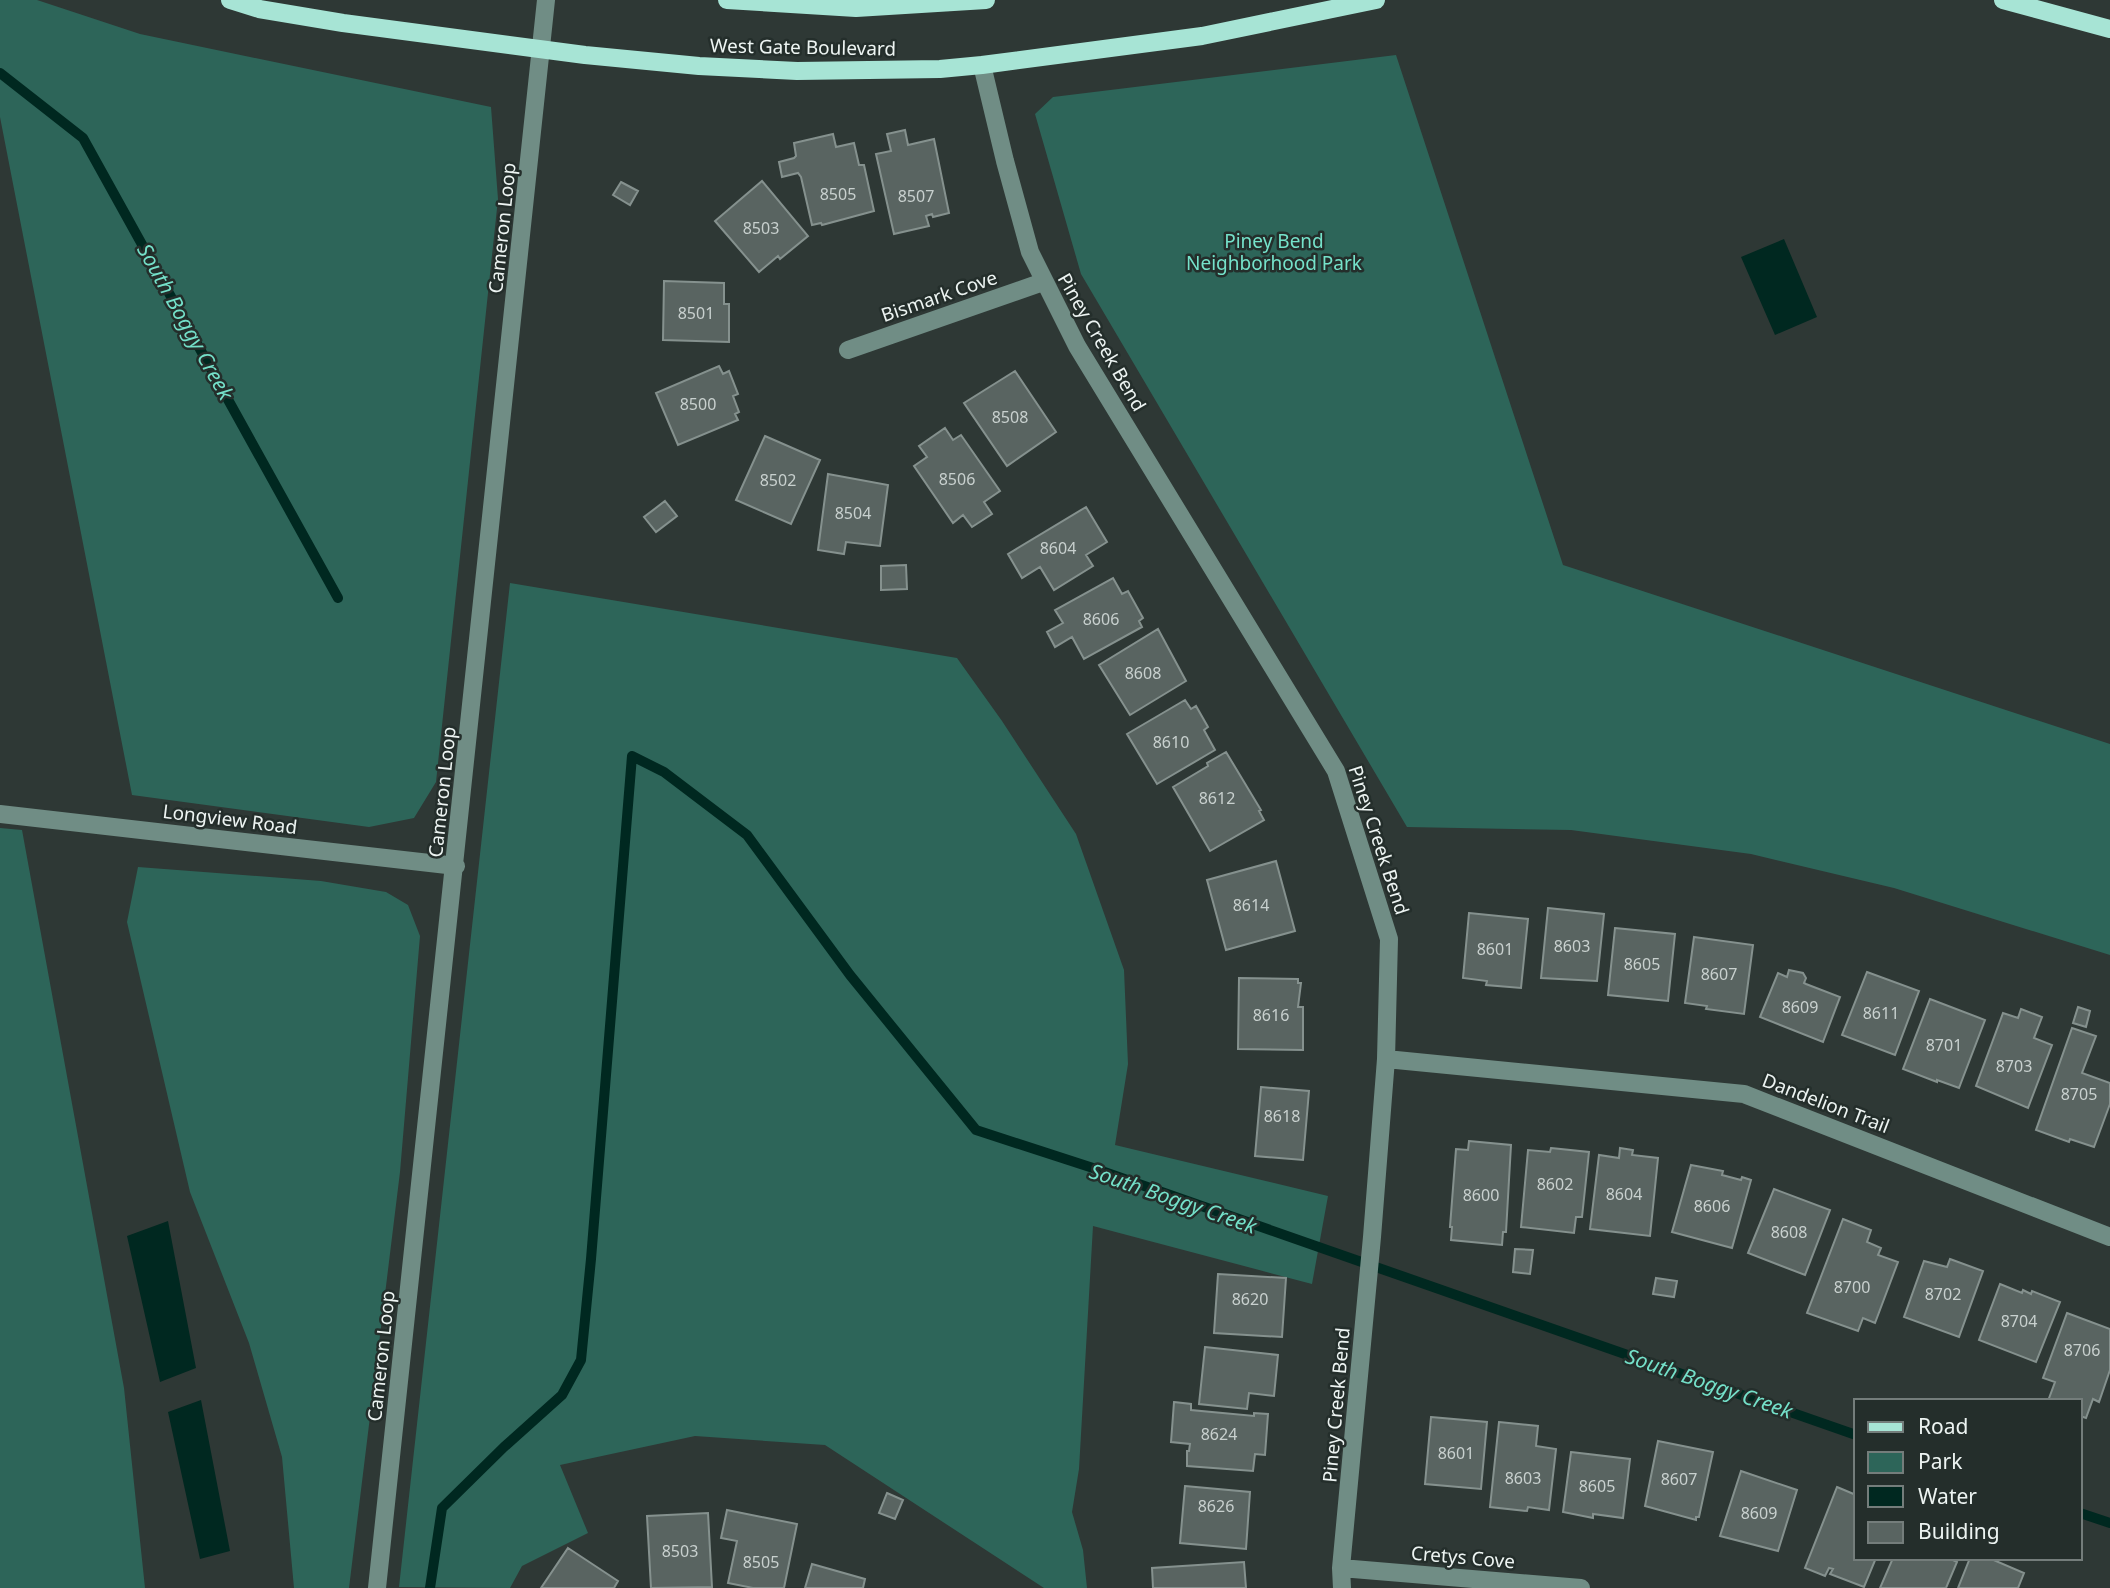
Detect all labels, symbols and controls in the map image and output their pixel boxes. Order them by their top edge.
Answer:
street label: West Gate Boulevard [710,32,896,62]
street label: Cameron Loop [482,161,522,295]
house number: 8505 [820,183,856,205]
house number: 8507 [898,185,934,207]
house number: 8503 [743,217,779,239]
park label: Piney Bend Neighborhood Park [1186,228,1362,276]
water label: South Boggy Creek [131,238,241,406]
street label: Bismark Cove [877,264,1001,328]
street label: Piney Creek Bend [1052,268,1152,416]
house number: 8501 [678,302,714,324]
house number: 8500 [680,393,716,415]
house number: 8508 [992,406,1028,428]
house number: 8506 [939,468,975,490]
house number: 8502 [760,469,796,491]
house number: 8504 [835,502,871,524]
house number: 8604 [1040,537,1076,559]
house number: 8606 [1083,608,1119,630]
house number: 8608 [1125,662,1161,684]
street label: Cameron Loop [422,725,462,859]
house number: 8610 [1153,731,1189,753]
street label: Piney Creek Bend [1343,762,1415,918]
house number: 8612 [1199,787,1235,809]
street label: Longview Road [161,798,299,840]
house number: 8614 [1233,894,1269,916]
house number: 8603 [1554,935,1590,957]
house number: 8601 [1477,938,1513,960]
house number: 8605 [1624,953,1660,975]
house number: 8607 [1701,963,1737,985]
house number: 8609 [1782,996,1818,1018]
house number: 8611 [1863,1002,1899,1024]
house number: 8616 [1253,1004,1289,1026]
house number: 8701 [1926,1034,1962,1056]
house number: 8703 [1996,1055,2032,1077]
street label: Dandelion Trail [1759,1067,1893,1139]
house number: 8705 [2061,1083,2097,1105]
house number: 8618 [1264,1105,1300,1127]
water label: South Boggy Creek [1086,1156,1262,1240]
house number: 8602 [1537,1173,1573,1195]
house number: 8604 [1606,1183,1642,1205]
house number: 8600 [1463,1184,1499,1206]
house number: 8606 [1694,1195,1730,1217]
house number: 8608 [1771,1221,1807,1243]
house number: 8700 [1834,1276,1870,1298]
house number: 8702 [1925,1283,1961,1305]
house number: 8620 [1232,1288,1268,1310]
street label: Cameron Loop [361,1289,401,1423]
house number: 8704 [2001,1310,2037,1332]
street label: Piney Creek Bend [1316,1326,1356,1484]
house number: 8706 [2064,1339,2100,1361]
water label: South Boggy Creek [1622,1341,1798,1425]
legend [1854,1399,2082,1560]
text: Road [1918,1412,1968,1440]
house number: 8624 [1201,1423,1237,1445]
house number: 8601 [1438,1442,1474,1464]
text: Park [1918,1447,1963,1475]
house number: 8603 [1505,1467,1541,1489]
house number: 8607 [1661,1468,1697,1490]
house number: 8605 [1579,1475,1615,1497]
text: Water [1918,1482,1977,1510]
house number: 8626 [1198,1495,1234,1517]
house number: 8609 [1741,1502,1777,1524]
text: Building [1918,1517,2000,1545]
house number: 8503 [662,1540,698,1562]
street label: Cretys Cove [1410,1540,1516,1574]
house number: 8505 [743,1551,779,1573]

